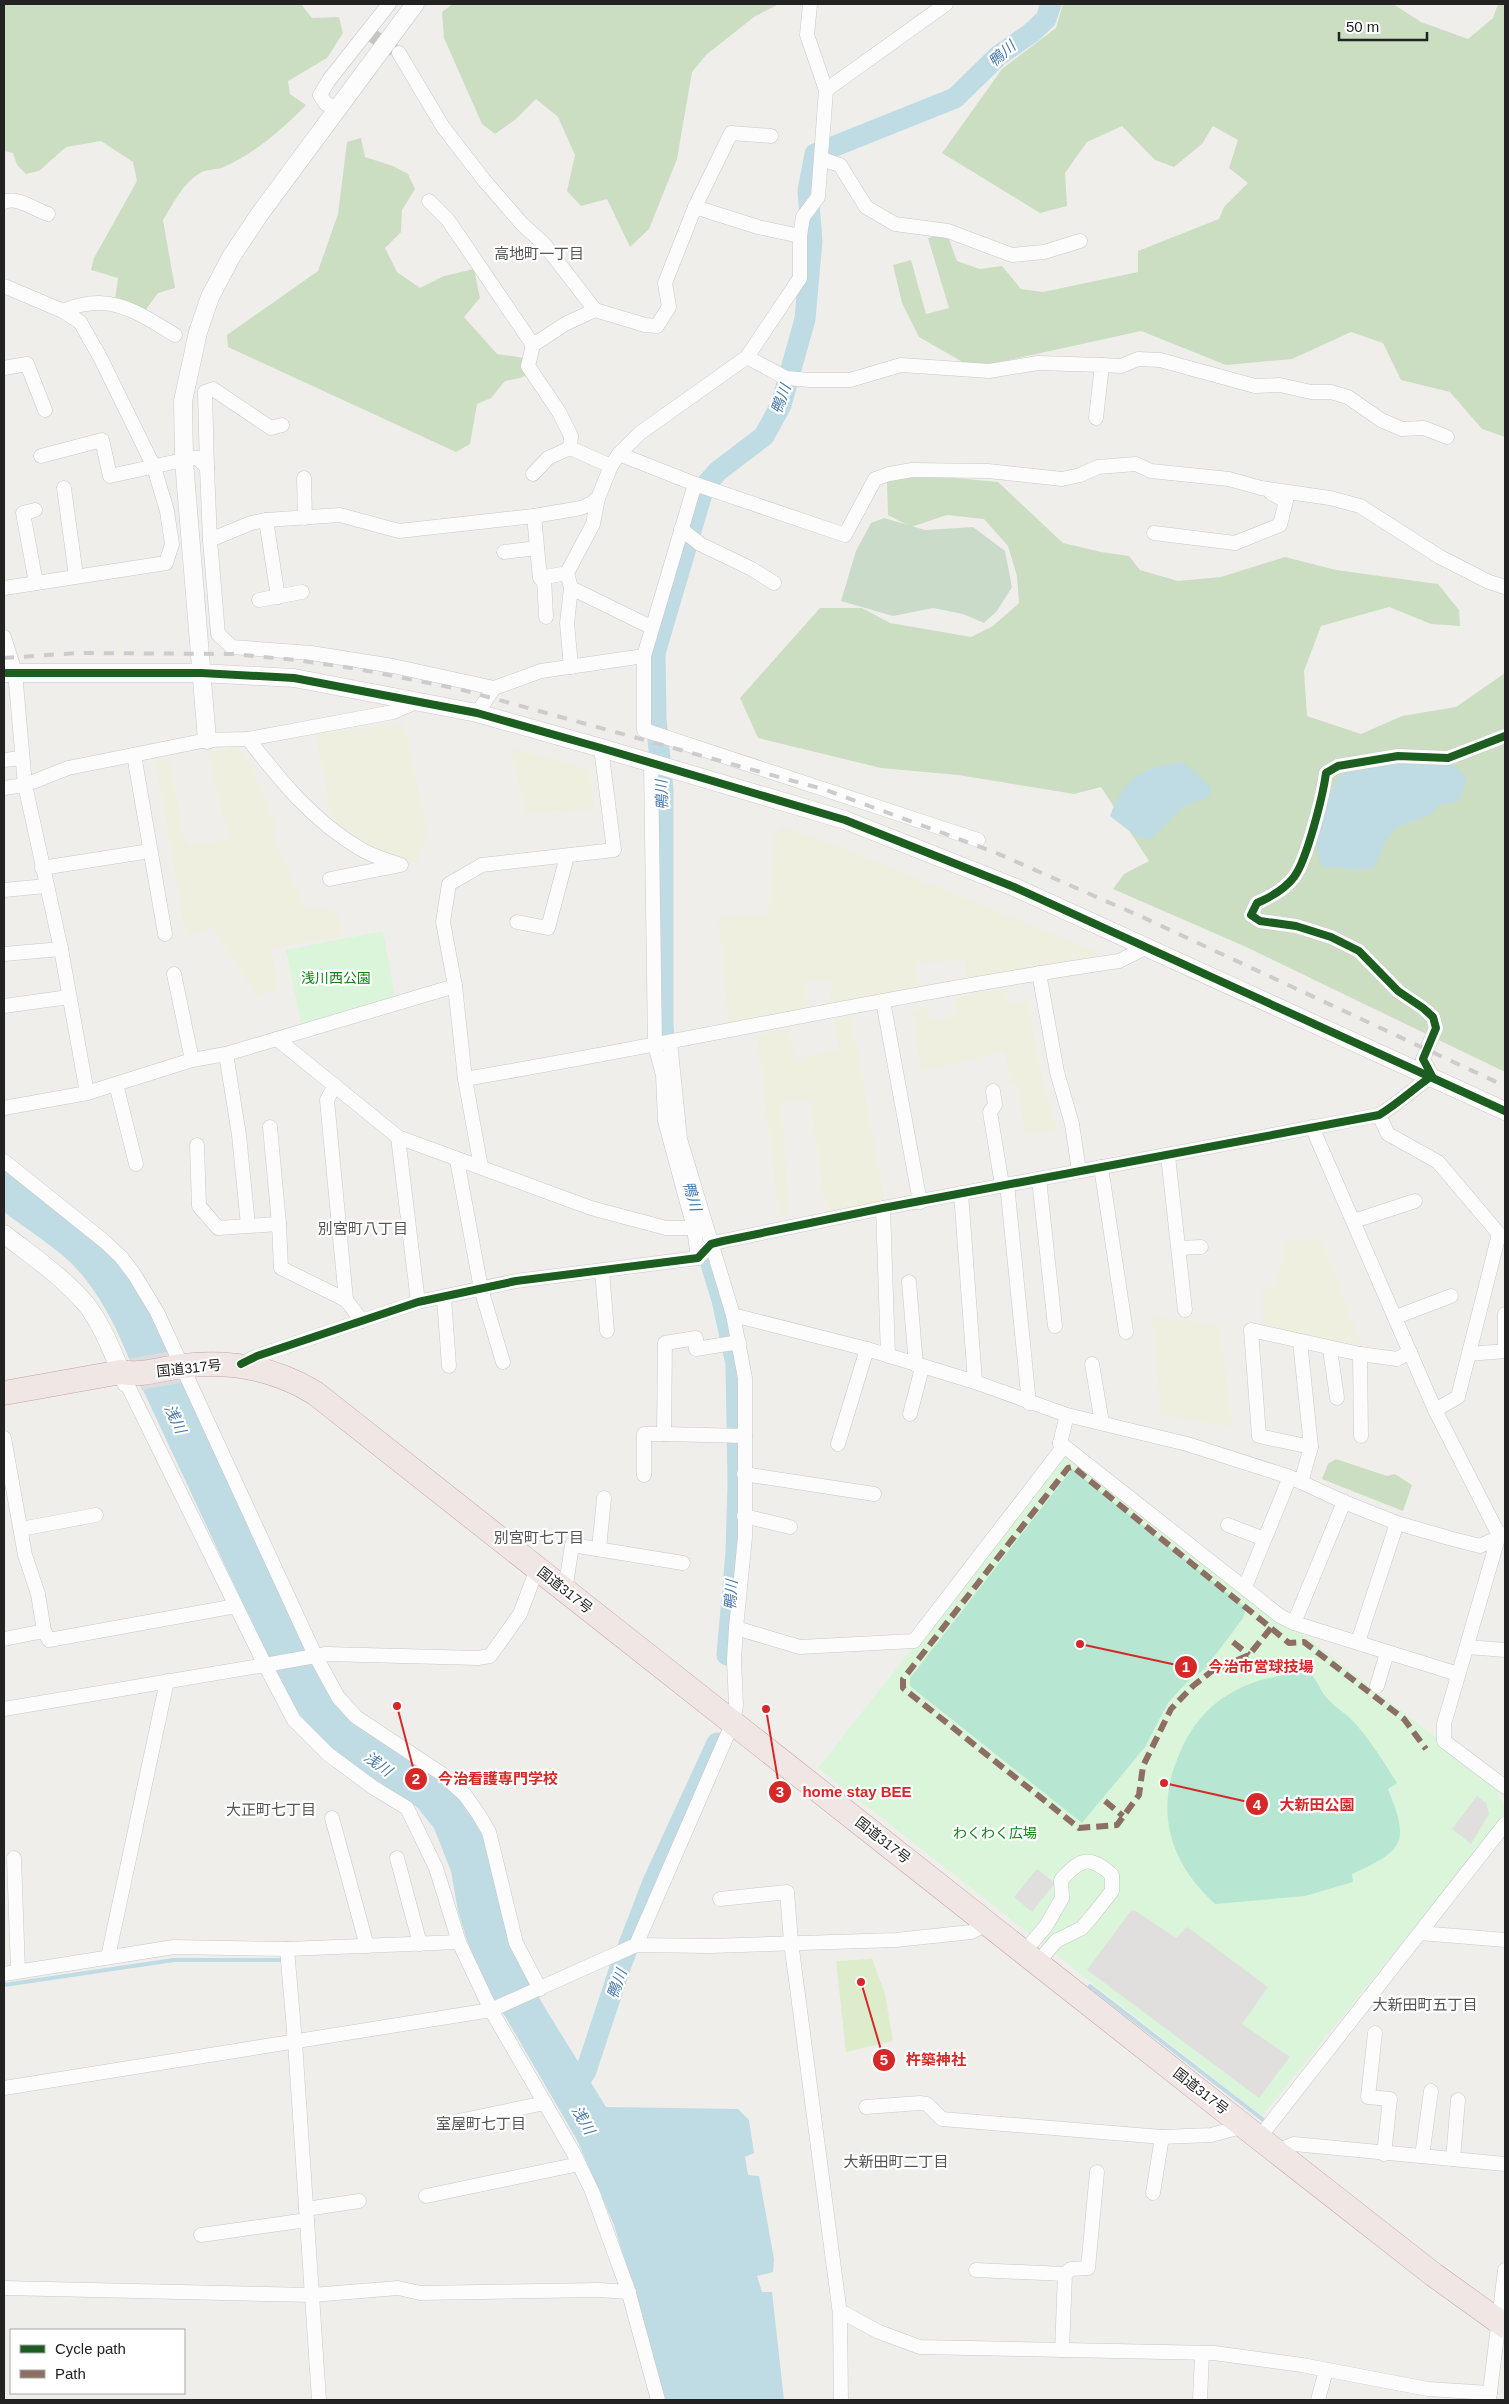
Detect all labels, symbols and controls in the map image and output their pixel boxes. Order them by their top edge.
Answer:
scale bar [1339,10,1426,42]
text: 50 m [1346,18,1379,35]
water label: 鴨川 [985,36,1020,70]
district label: 高地町一丁目 [494,245,584,262]
water label: 鴨川 [767,380,794,416]
water label: 鴨川 [652,778,671,810]
park label: 浅川西公園 [301,970,371,986]
water label: 鴨川 [680,1179,705,1215]
district label: 別宮町八丁目 [318,1220,408,1237]
street label: 国道317号 [156,1357,222,1379]
water label: 浅川 [161,1402,190,1438]
district label: 別宮町七丁目 [494,1529,584,1546]
street label: 国道317号 [534,1564,596,1616]
water label: 鴨川 [721,1577,740,1611]
callout: 今治市営球技場 [1173,1652,1323,1682]
text: 1 [1182,1658,1190,1675]
text: 今治市営球技場 [1208,1658,1314,1675]
water label: 浅川 [361,1748,397,1780]
callout: 今治看護専門学校 [403,1764,568,1794]
text: 2 [412,1770,420,1787]
text: 今治看護専門学校 [438,1770,558,1787]
callout: home stay BEE [768,1777,922,1807]
text: 3 [776,1783,784,1800]
text: home stay BEE [802,1783,912,1800]
callout: 大新田公園 [1244,1789,1364,1819]
text: 4 [1253,1796,1262,1813]
text: 大新田公園 [1279,1796,1355,1813]
district label: 大正町七丁目 [226,1801,316,1818]
street label: 国道317号 [852,1814,914,1866]
park label: わくわく広場 [953,1825,1037,1841]
water label: 鴨川 [603,1965,630,2001]
district label: 大新田町五丁目 [1372,1996,1478,2013]
callout: 杵築神社 [871,2045,976,2075]
text: 5 [880,2051,888,2068]
text: 杵築神社 [906,2051,966,2068]
street label: 国道317号 [1170,2065,1232,2117]
water label: 浅川 [569,2103,599,2139]
district label: 室屋町七丁目 [436,2115,526,2132]
district label: 大新田町二丁目 [843,2153,949,2170]
legend [10,2329,185,2394]
text: Cycle path [55,2340,126,2357]
text: Path [55,2365,86,2382]

